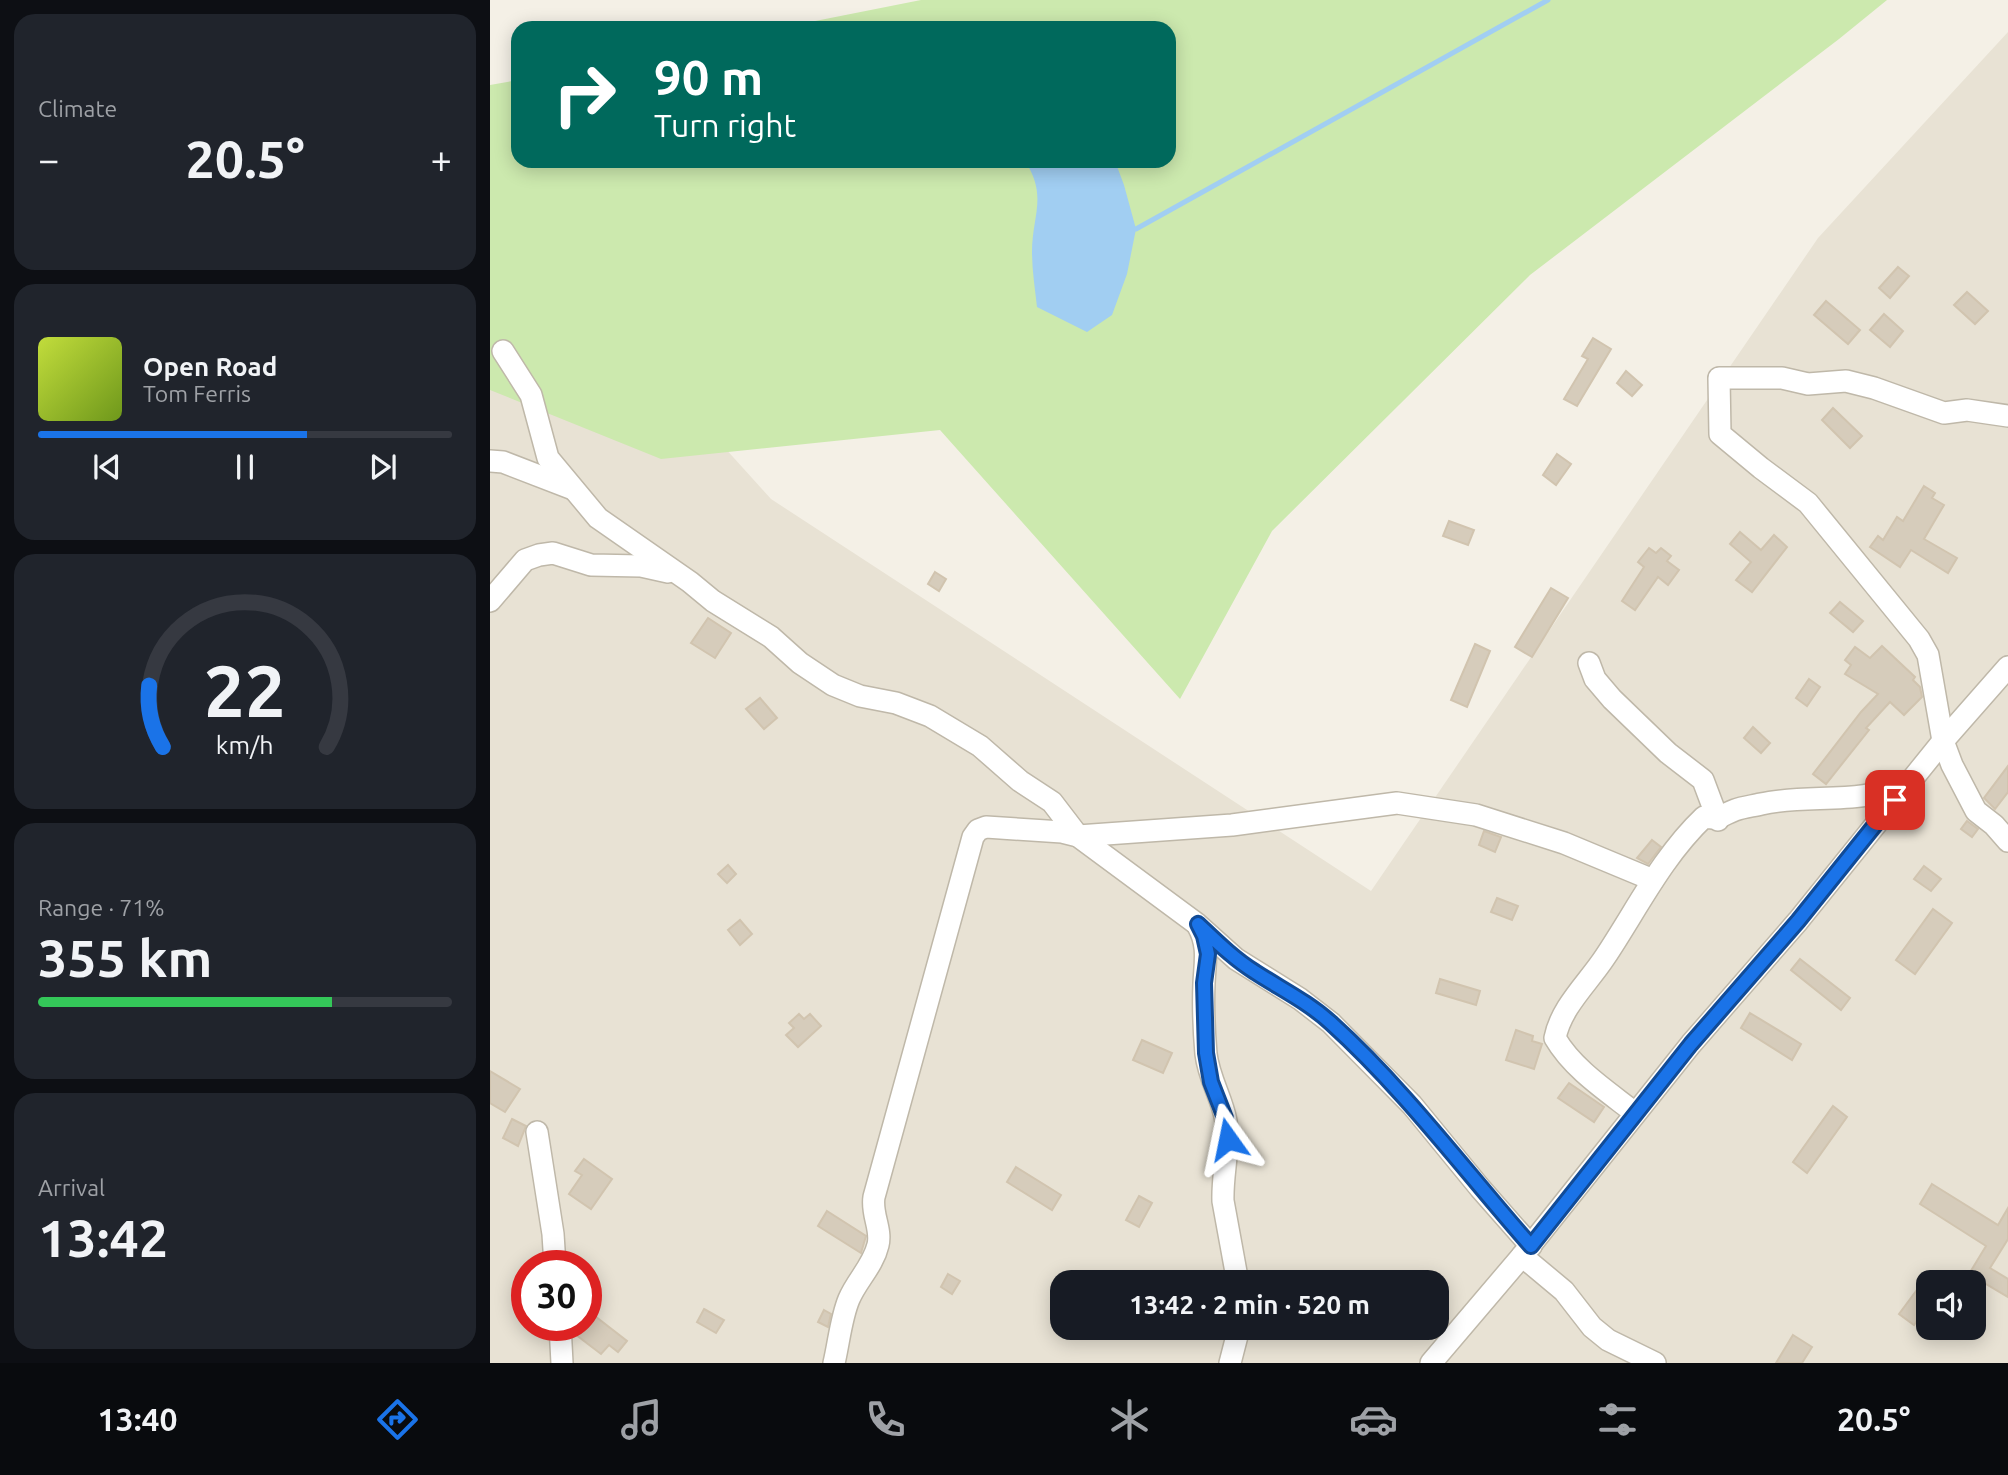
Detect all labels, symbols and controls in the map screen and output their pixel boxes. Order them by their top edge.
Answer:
icon: right [539,49,630,140]
text: 90 m [654,49,763,104]
text: Climate [38,96,117,121]
text: Turn right [654,107,796,143]
text: 20.5° [185,130,305,188]
text: − [38,138,59,180]
text: + [431,138,452,180]
text: Open Road [143,352,277,381]
text: Tom Ferris [143,381,251,406]
icon: previous [88,448,126,486]
icon: pause [226,448,264,486]
icon: next [364,448,402,486]
text: 22 [204,650,286,732]
text: km/h [216,731,274,759]
pin [1865,770,1925,830]
icon: arrive [1876,781,1914,819]
text: Range · 71% [38,895,165,920]
text: 355 km [38,929,212,987]
position arrow [1191,1102,1265,1176]
text: Arrival [38,1175,105,1200]
text: 13:42 [38,1209,168,1267]
speed limit sign: 30 [511,1250,602,1341]
map controls [1916,1270,1986,1340]
button: sound [1916,1270,1986,1340]
text: 13:42 · 2 min · 520 m [1129,1290,1370,1319]
icon: directions [373,1395,422,1444]
icon: music [617,1395,666,1444]
icon: phone [861,1395,910,1444]
icon: climate [1105,1395,1154,1444]
icon: car [1349,1395,1398,1444]
icon: filters [1593,1395,1642,1444]
text: 13:40 [98,1401,178,1437]
text: 20.5° [1837,1401,1910,1437]

